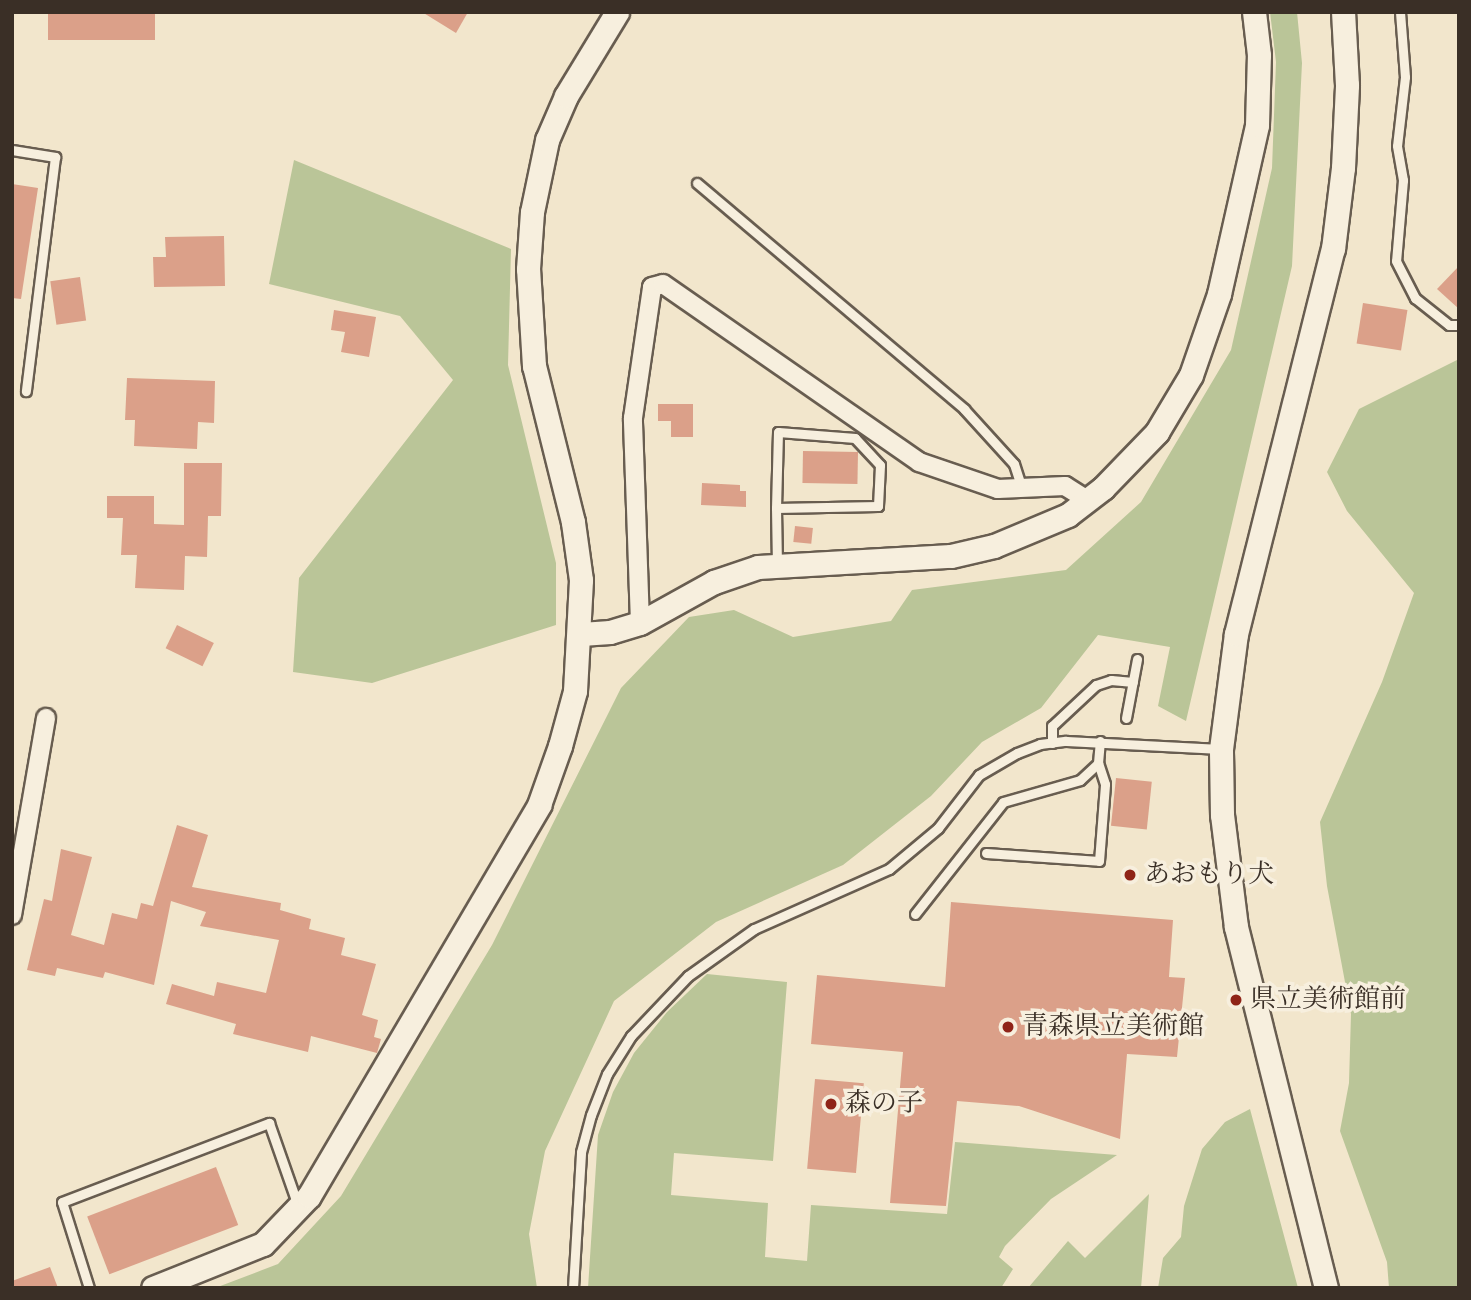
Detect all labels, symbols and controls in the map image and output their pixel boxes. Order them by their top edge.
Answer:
place label: あおもり犬 [1144,859,1274,891]
marker: あおもり犬 [1122,867,1138,883]
place label: 県立美術館前 [1250,984,1406,1016]
marker: 県立美術館前 [1228,992,1244,1008]
place label: 青森県立美術館 [1022,1011,1204,1043]
marker: 青森県立美術館 [1000,1019,1016,1035]
place label: 森の子 [845,1088,923,1120]
marker: 森の子 [823,1096,839,1112]

